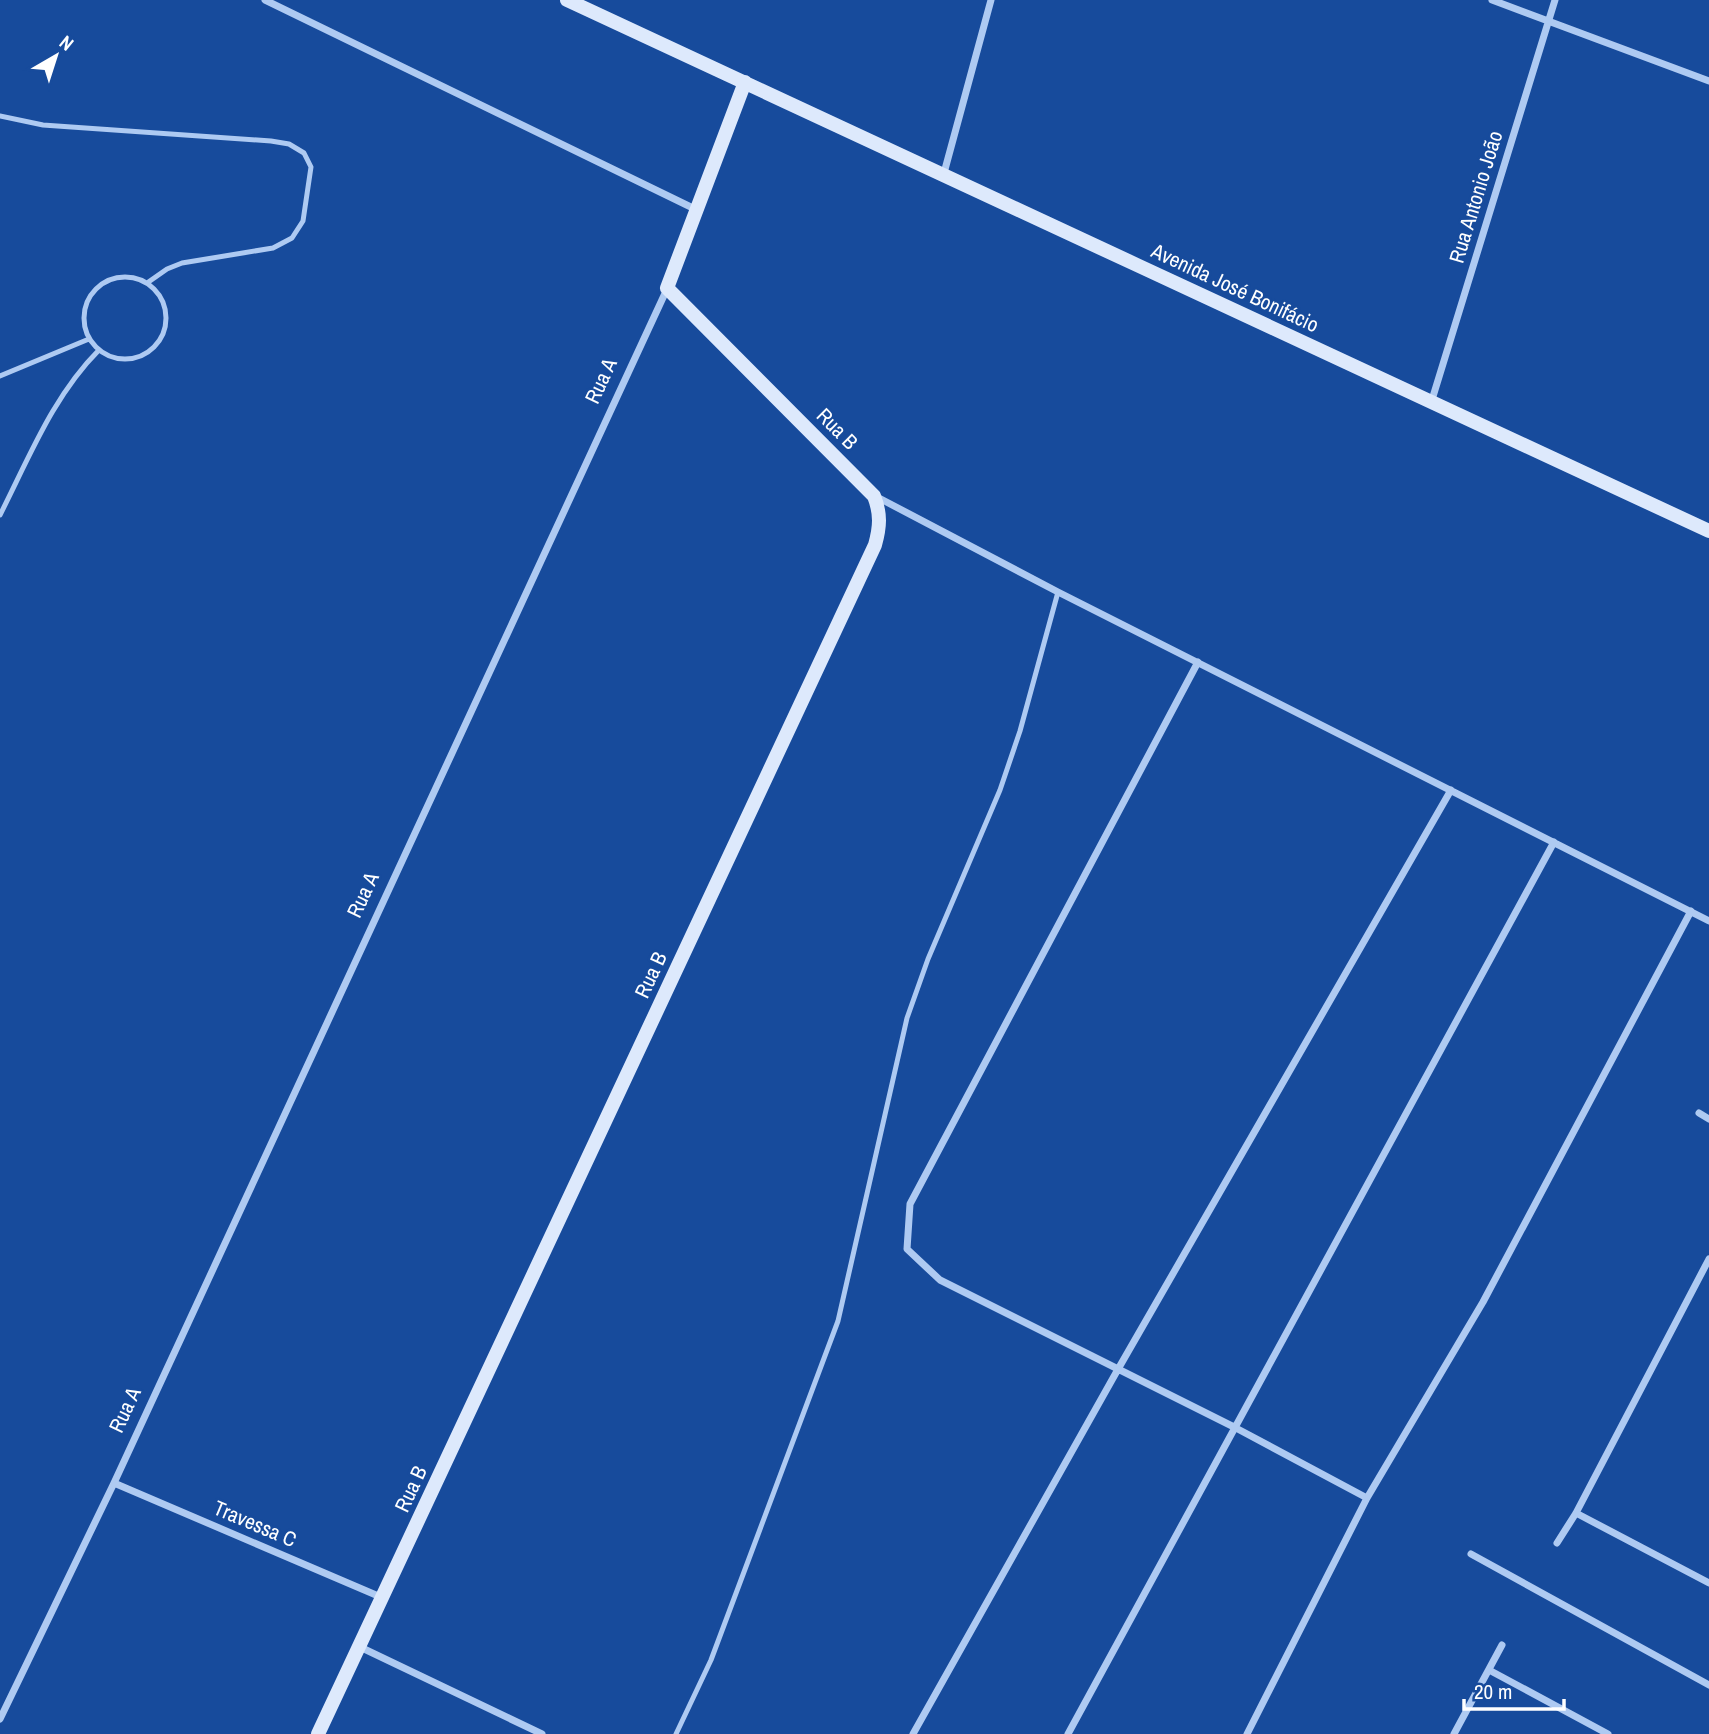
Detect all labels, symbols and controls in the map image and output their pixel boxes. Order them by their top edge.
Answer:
north arrow [21,21,91,91]
text: N [54,29,79,56]
street label: Rua Antonio João [1442,127,1509,267]
street label: Avenida José Bonifácio [1146,236,1324,339]
street label: Rua A [577,353,624,408]
street label: Rua B [810,401,865,456]
street label: Rua A [339,867,386,922]
street label: Rua B [627,947,674,1003]
street label: Rua A [101,1382,148,1437]
street label: Rua B [387,1461,434,1517]
street label: Travessa C [209,1493,301,1554]
scale bar [1464,1668,1564,1712]
text: 20 m [1474,1677,1512,1706]

